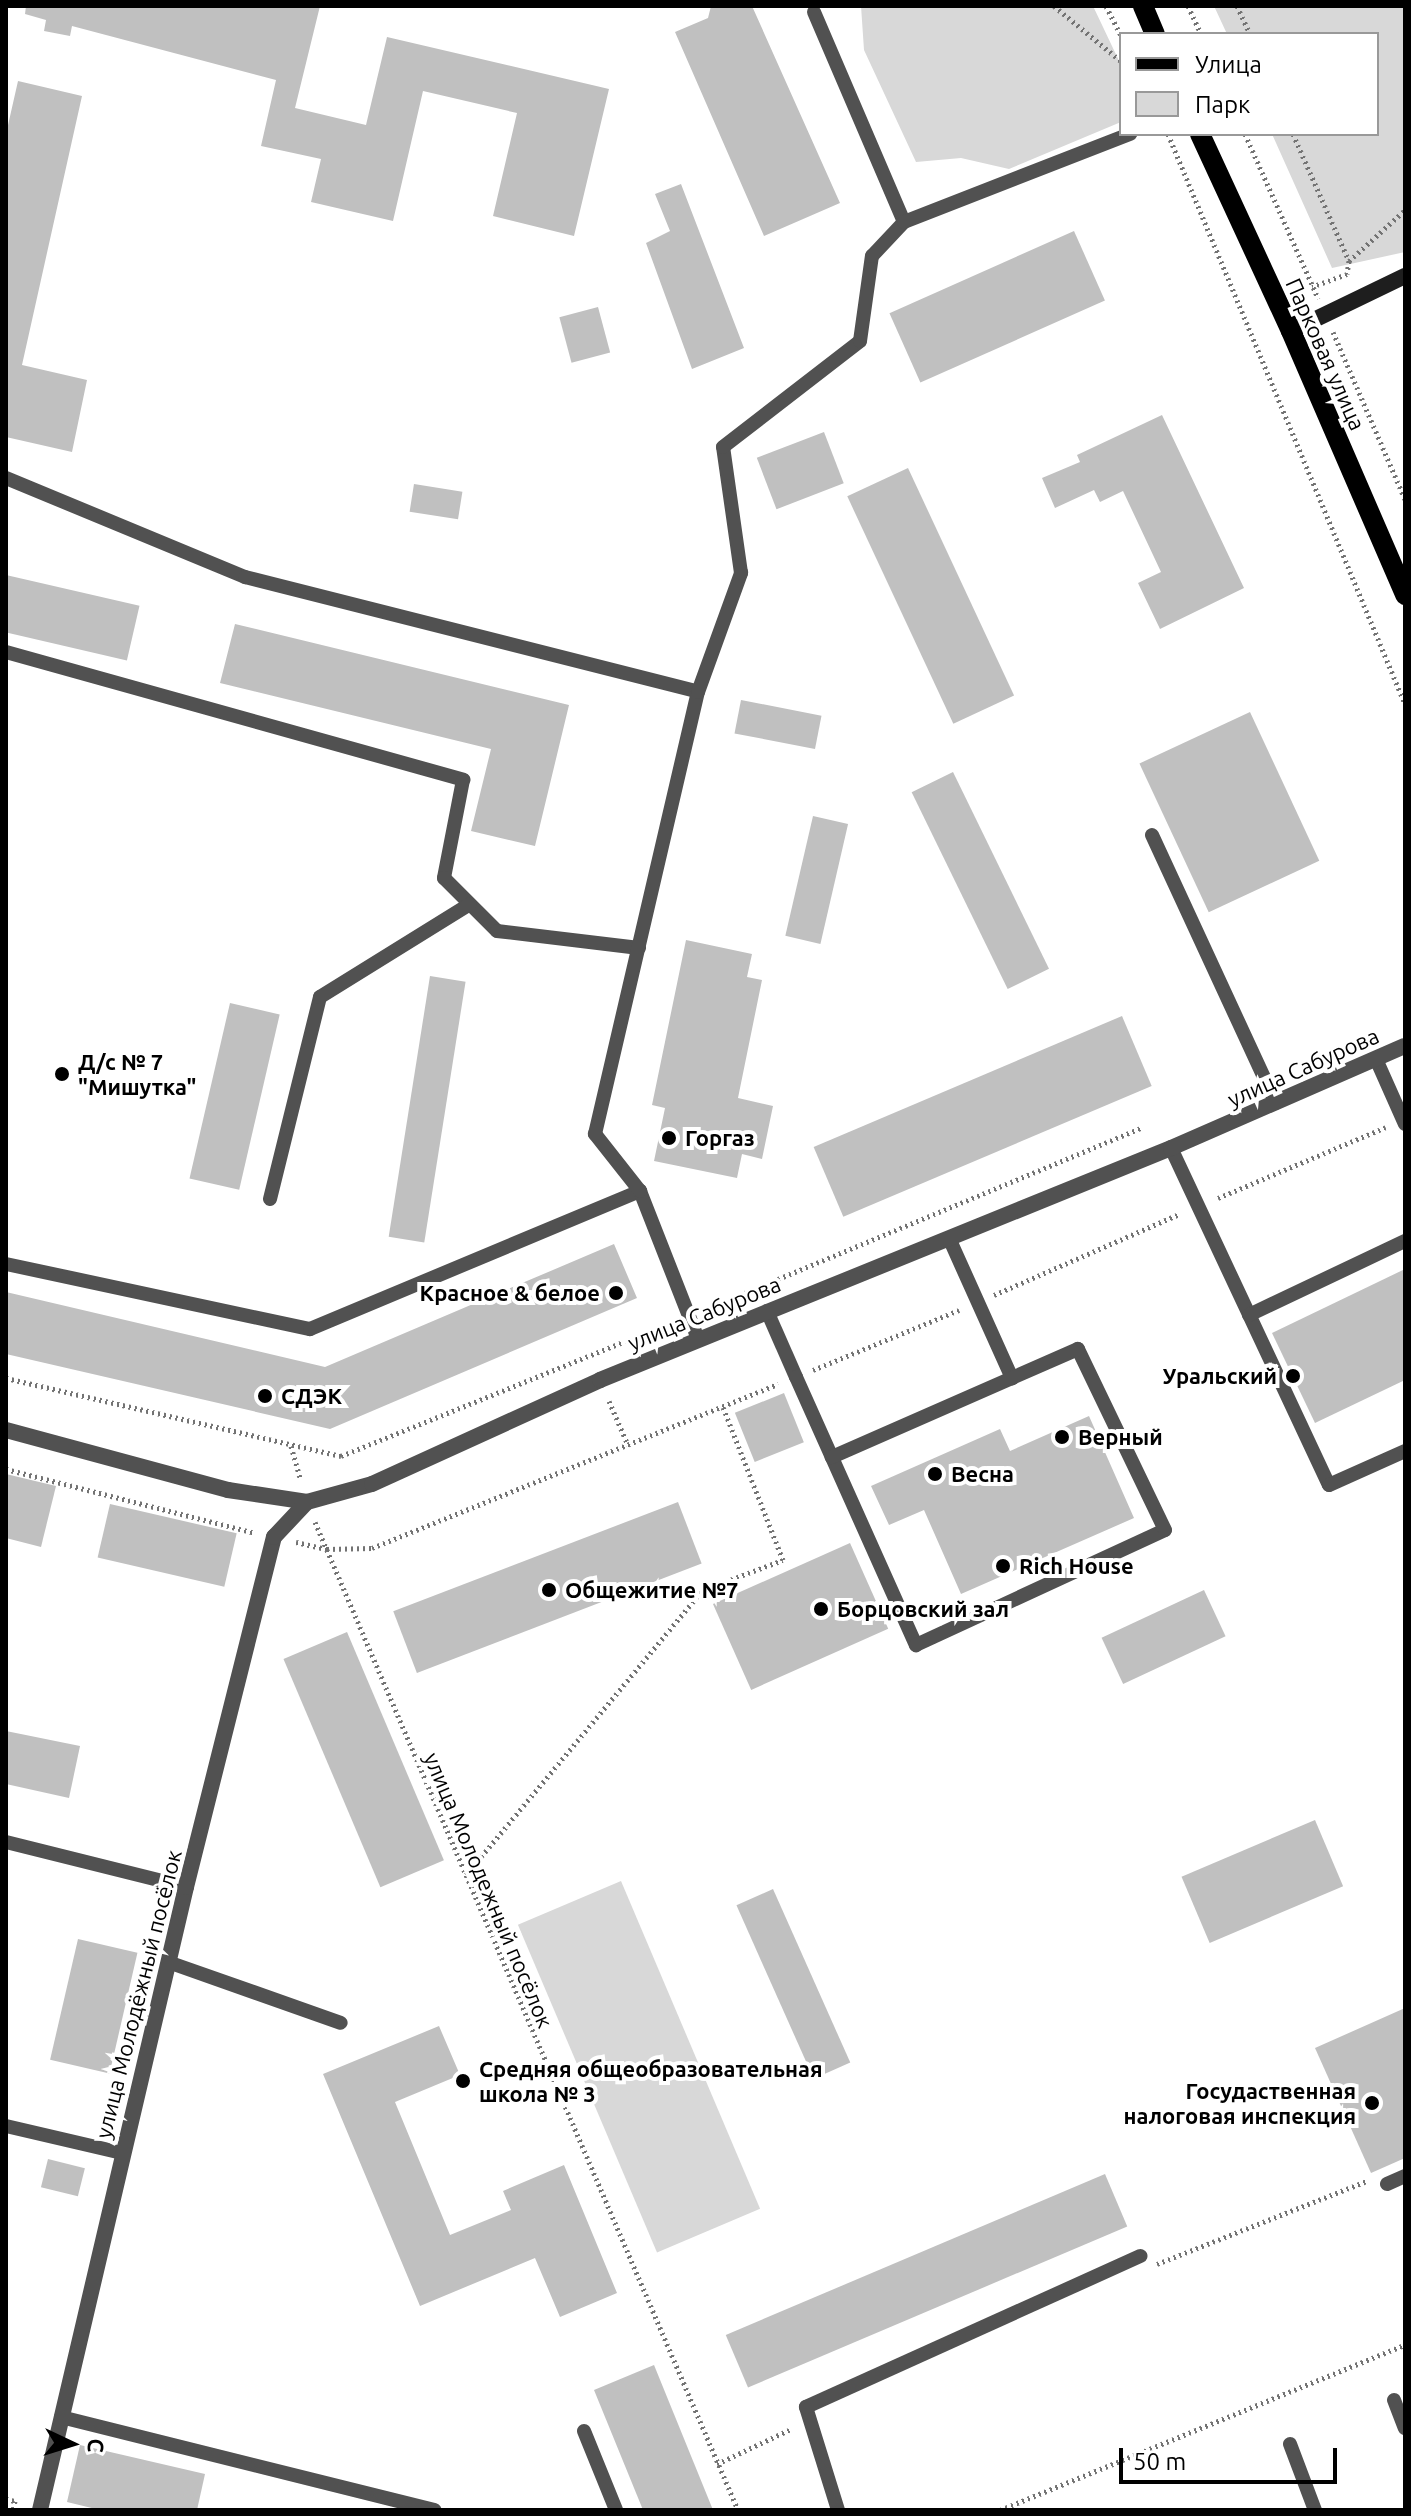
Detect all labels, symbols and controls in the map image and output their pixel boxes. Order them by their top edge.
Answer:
legend [1119,32,1379,136]
text: Улица [1195,51,1262,78]
text: Парк [1195,91,1250,118]
street label: Парковая улица [1281,274,1371,434]
street label: улица Сабурова [1223,1022,1383,1112]
place label: Д/с № 7 "Мишутка" [78,1048,196,1100]
marker: Д/с № 7 "Мишутка" [53,1065,71,1083]
place label: Горгаз [685,1125,755,1151]
marker: Горгаз [660,1129,678,1147]
street label: улица Сабурова [624,1270,784,1356]
place label: Красное & белое [420,1280,600,1306]
marker: Красное & белое [607,1284,625,1302]
place label: Уральский [1162,1363,1277,1389]
marker: Уральский [1284,1367,1302,1385]
place label: СДЭК [281,1383,342,1409]
marker: СДЭК [256,1387,274,1405]
place label: Верный [1078,1424,1163,1450]
marker: Верный [1053,1428,1071,1446]
place label: Весна [951,1461,1014,1487]
marker: Весна [926,1465,944,1483]
place label: Rich House [1019,1553,1134,1579]
marker: Rich House [994,1557,1012,1575]
place label: Общежитие №7 [565,1577,738,1603]
marker: Общежитие №7 [540,1581,558,1599]
place label: Борцовский зал [837,1596,1009,1622]
marker: Борцовский зал [812,1600,830,1618]
street label: улица Молодежный посёлок [419,1748,559,2032]
street label: улица Молодёжный посёлок [89,1847,187,2141]
place label: Средняя общеобразовательная школа № 3 [479,2055,823,2106]
marker: Средняя общеобразовательная школа № 3 [454,2072,472,2090]
place label: Госудаственная налоговая инспекция [1124,2077,1356,2128]
marker: Госудаственная налоговая инспекция [1363,2094,1381,2112]
north arrow [32,2404,112,2484]
scale bar [1123,2432,1341,2482]
text: С [83,2438,109,2454]
text: 50 m [1133,2448,1186,2475]

